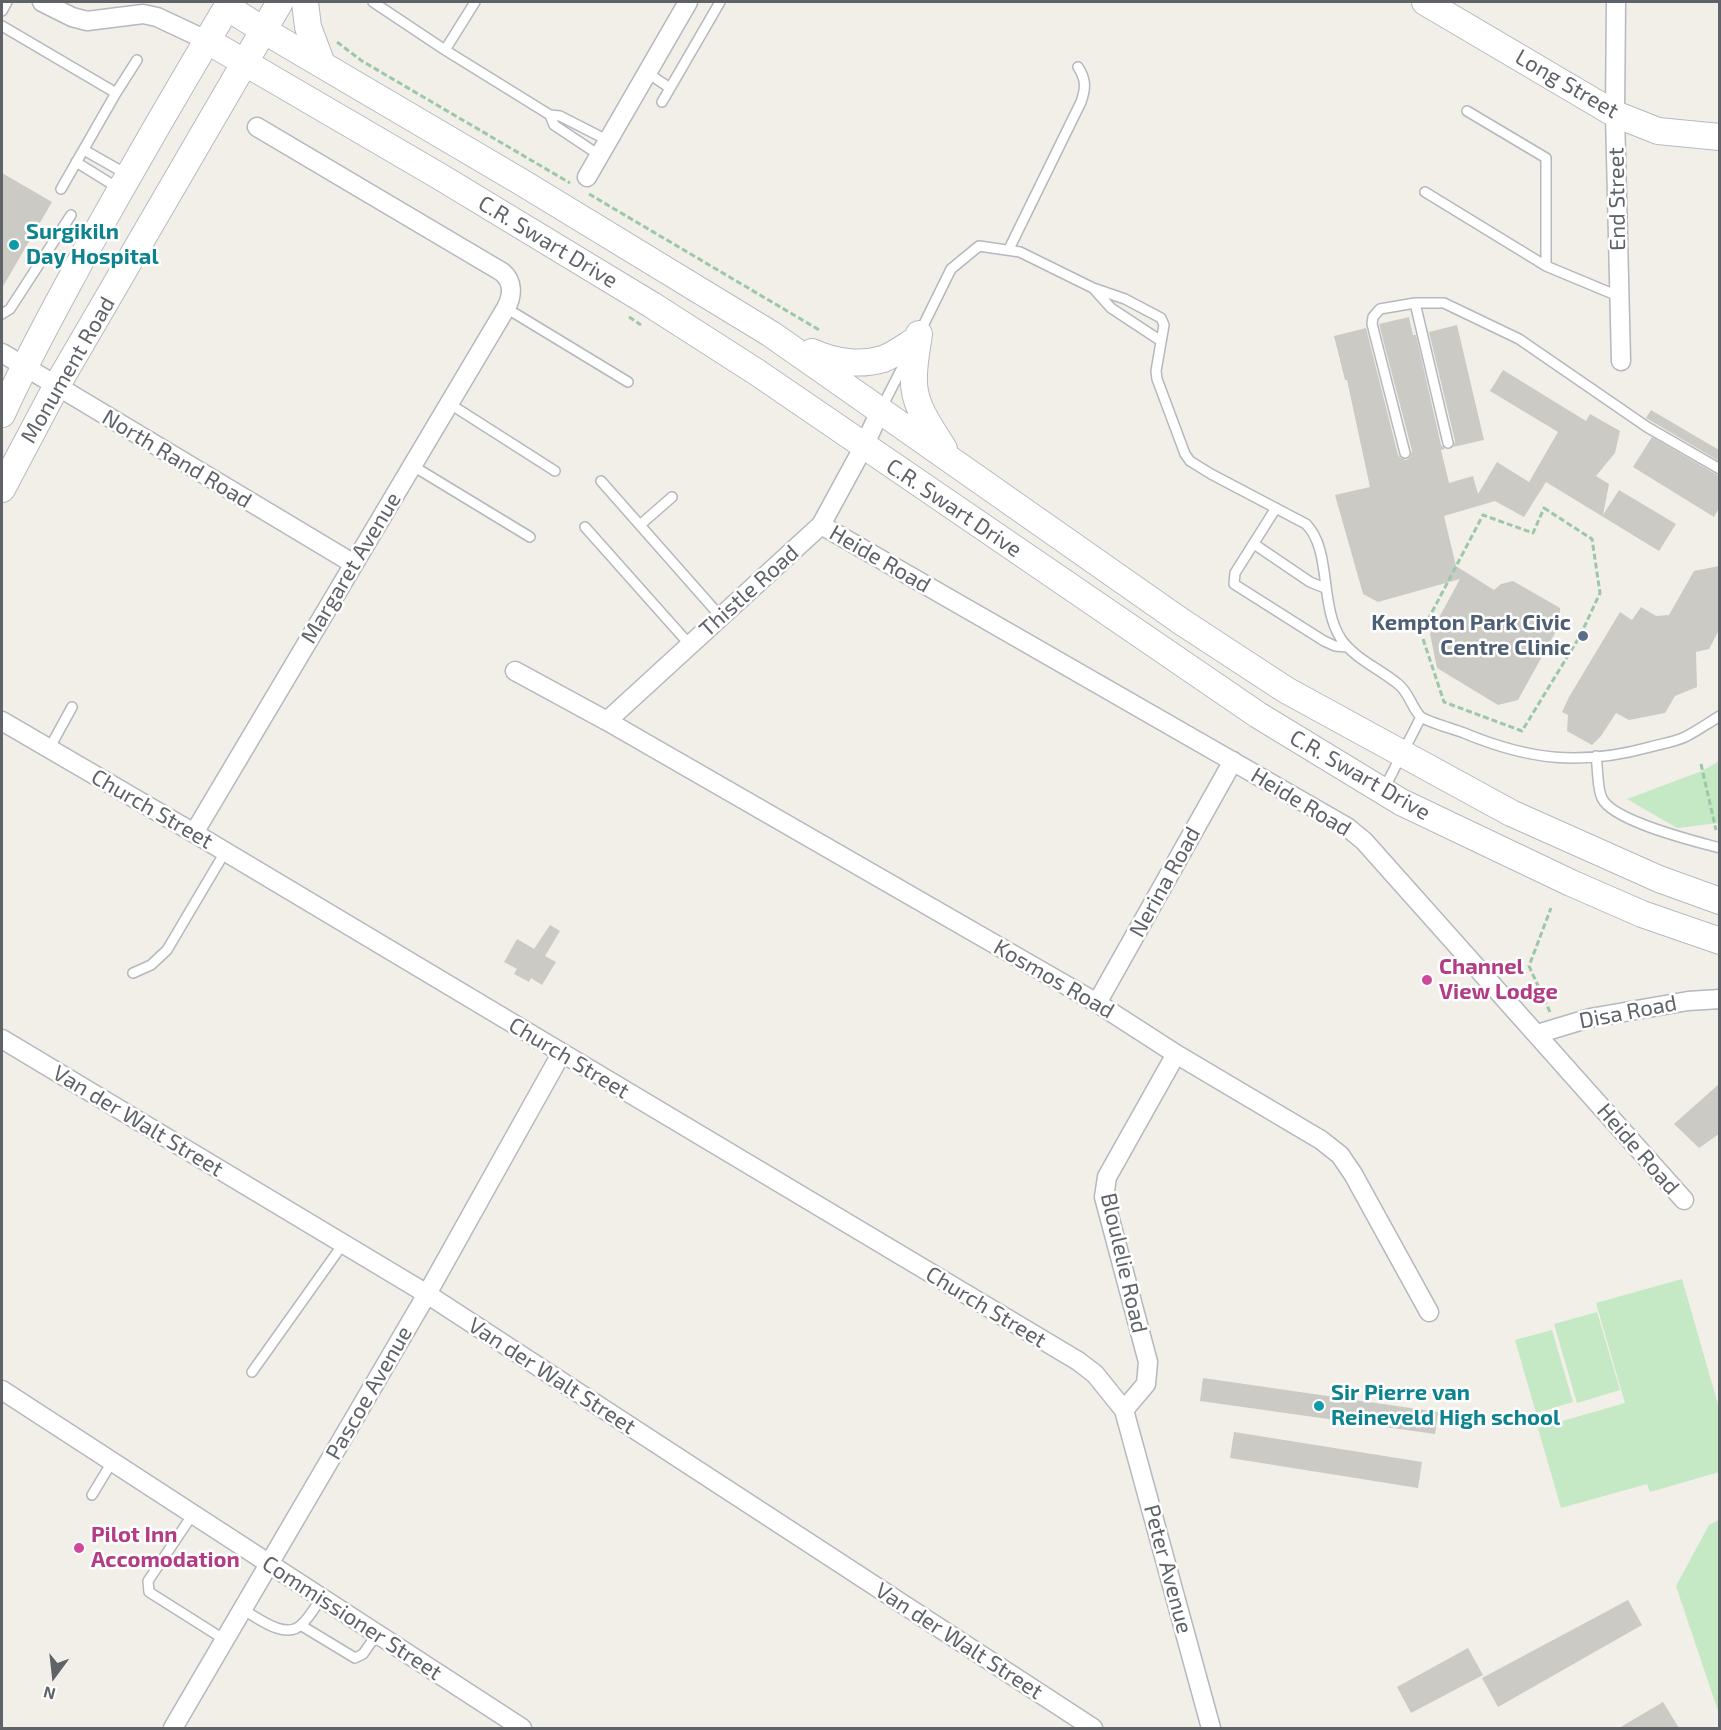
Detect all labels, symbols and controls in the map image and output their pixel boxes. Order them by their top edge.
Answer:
street label: Long Street [1511,44,1623,124]
street label: End Street [1603,147,1631,251]
street label: C.R. Swart Drive [474,190,622,294]
place label: Surgikiln Day Hospital [26,219,159,270]
marker: Surgikiln Day Hospital [7,238,21,252]
street label: Monument Road [15,292,121,448]
street label: North Rand Road [98,404,256,514]
street label: C.R. Swart Drive [881,453,1027,563]
street label: Margaret Avenue [295,488,407,648]
street label: Heide Road [825,520,935,598]
street label: Thistle Road [694,540,804,642]
place label: Kempton Park Civic Centre Clinic [1371,610,1571,662]
marker: Kempton Park Civic Centre Clinic [1576,629,1590,643]
street label: C.R. Swart Drive [1285,724,1435,826]
street label: Heide Road [1246,762,1356,842]
street label: Church Street [87,764,217,854]
street label: Nerina Road [1124,822,1206,942]
street label: Kosmos Road [989,934,1119,1024]
place label: Channel View Lodge [1439,954,1558,1005]
marker: Channel View Lodge [1420,973,1434,987]
street label: Disa Road [1577,990,1679,1034]
street label: Church Street [504,1012,634,1104]
street label: Van der Walt Street [48,1060,228,1182]
street label: Heide Road [1591,1098,1685,1200]
street label: Bloulelie Road [1095,1190,1153,1336]
street label: Church Street [921,1261,1051,1353]
street label: Van der Walt Street [463,1312,641,1440]
street label: Pascoe Avenue [320,1322,418,1464]
place label: Sir Pierre van Reineveld High school [1331,1380,1560,1432]
marker: Sir Pierre van Reineveld High school [1312,1399,1326,1413]
street label: Peter Avenue [1138,1502,1198,1636]
place label: Pilot Inn Accomodation [91,1522,240,1574]
marker: Pilot Inn Accomodation [72,1541,86,1555]
street label: Commissioner Street [257,1550,447,1686]
street label: Van der Walt Street [870,1577,1048,1705]
north arrow [24,1646,84,1706]
text: N [41,1683,57,1705]

